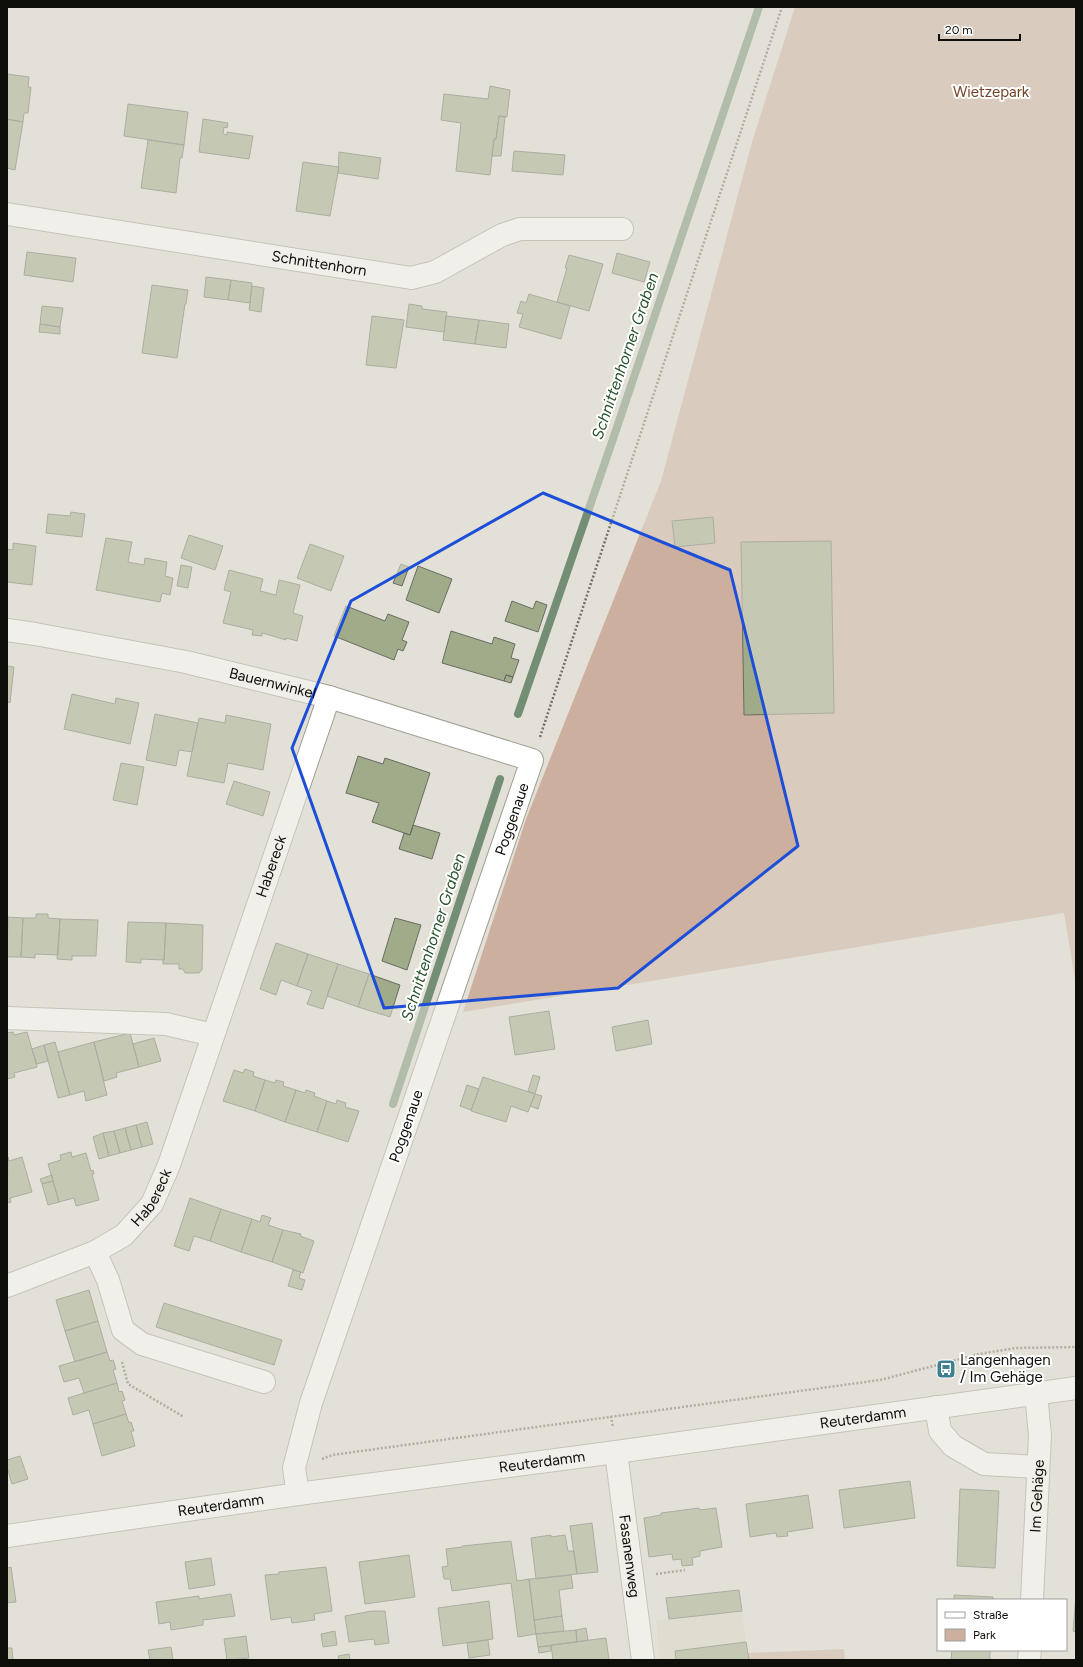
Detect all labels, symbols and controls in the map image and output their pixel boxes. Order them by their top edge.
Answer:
scale bar [939,16,1020,42]
text: 20 m [945,23,973,37]
park label: Wietzepark [953,83,1030,101]
street label: Schnittenhorn [270,247,368,280]
water label: Schnittenhorner Graben [588,270,662,442]
street label: Bauernwinkel [227,664,318,703]
street label: Poggenaue [491,780,533,858]
street label: Habereck [252,832,290,900]
water label: Schnittenhorner Graben [397,851,469,1023]
street label: Poggenaue [385,1087,427,1165]
street label: Habereck [127,1165,176,1230]
place label: Langenhagen / Im Gehäge [960,1351,1051,1386]
bus stop icon: Langenhagen / Im Gehäge [935,1358,957,1380]
street label: Reuterdamm [819,1403,907,1433]
street label: Reuterdamm [498,1447,586,1476]
street label: Im Gehäge [1026,1459,1048,1533]
street label: Reuterdamm [177,1490,265,1520]
street label: Fasanenweg [615,1513,644,1599]
legend [937,1599,1067,1651]
text: Straße [973,1608,1009,1622]
text: Park [973,1628,996,1642]

